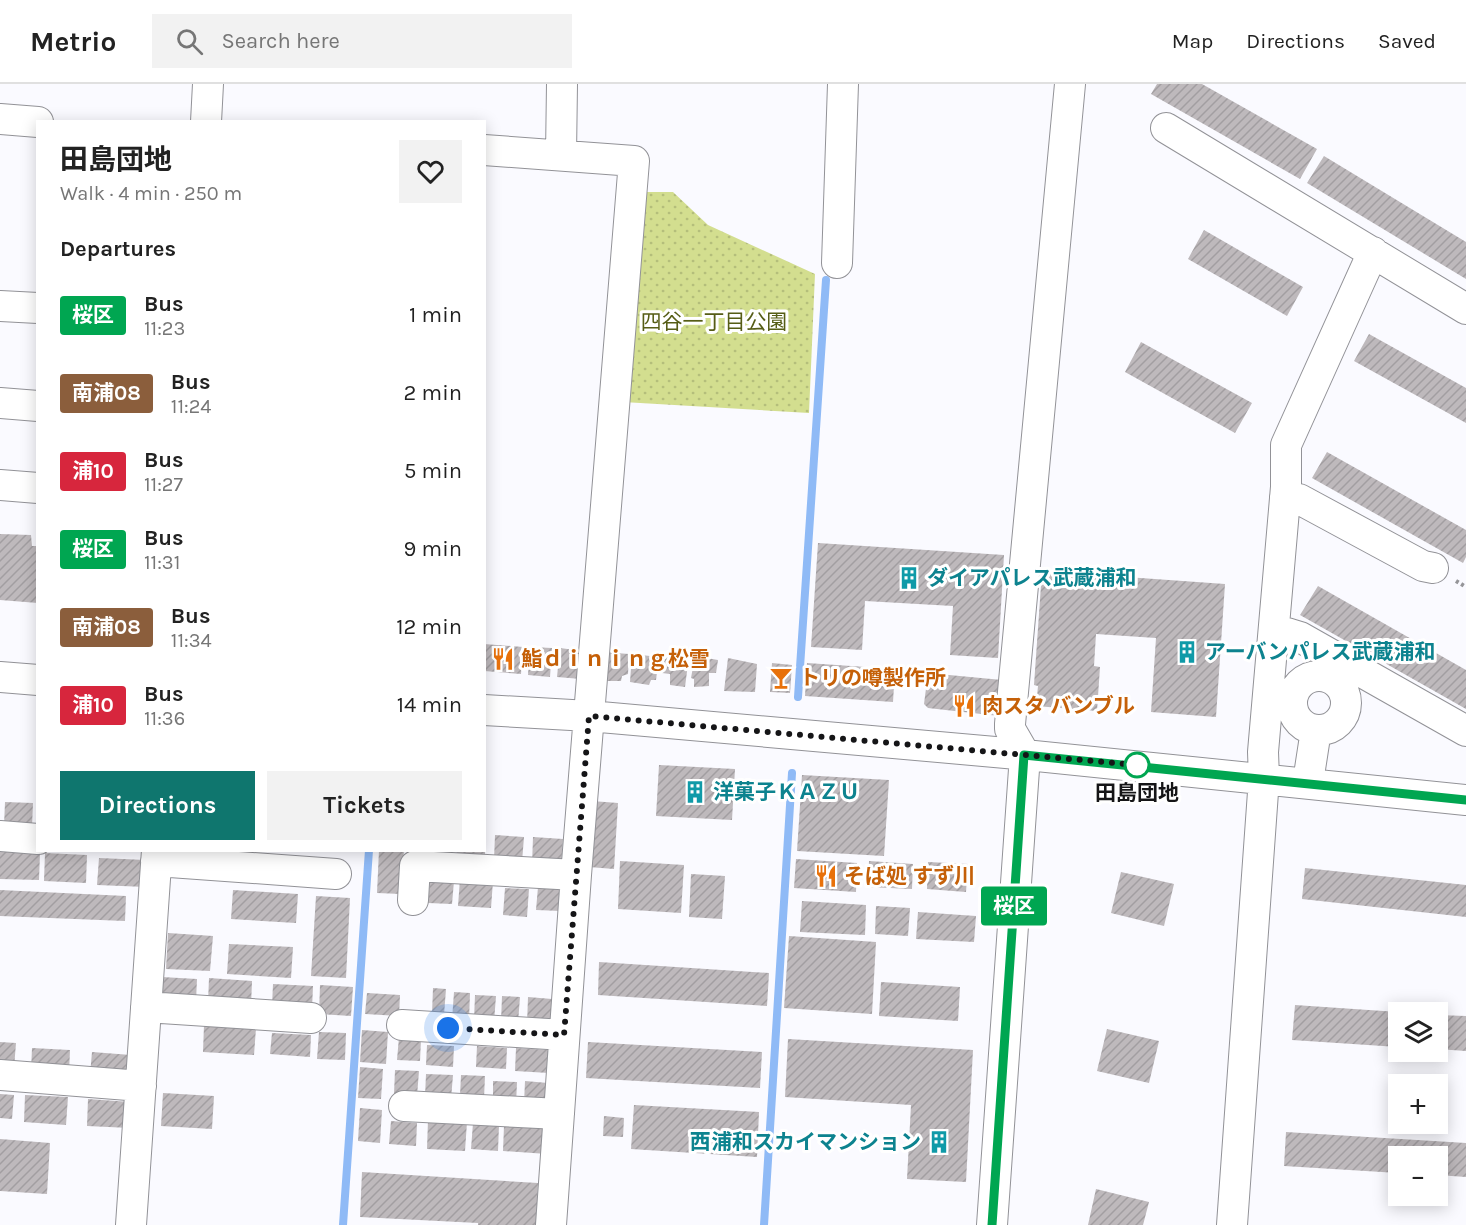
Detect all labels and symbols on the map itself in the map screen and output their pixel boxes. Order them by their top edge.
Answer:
park label: 四谷一丁目公園 [641,310,788,334]
building icon: ダイアパレス武蔵浦和 [896,565,922,591]
place label: ダイアパレス武蔵浦和 [927,566,1137,590]
building icon: アーバンパレス武蔵浦和 [1174,639,1200,665]
place label: アーバンパレス武蔵浦和 [1205,640,1436,664]
restaurant icon: 鮨ｄｉｎｉｎｇ松雪 [490,646,516,672]
place label: 鮨ｄｉｎｉｎｇ松雪 [521,647,710,672]
bar icon: トリの噂製作所 [768,665,794,691]
place label: トリの噂製作所 [799,666,946,690]
restaurant icon: 肉スタ バンブル [951,693,977,719]
place label: 肉スタ バンブル [982,694,1135,718]
marker: 田島団地 [1124,752,1150,778]
building icon: 洋菓子ＫＡＺＵ [682,779,708,805]
place label: 洋菓子ＫＡＺＵ [713,780,860,804]
place label: 田島団地 [1095,781,1179,805]
restaurant icon: そば処 すず川 [813,863,839,889]
place label: そば処 すず川 [844,864,975,888]
line badge: 桜区 [987,886,1041,926]
your location [433,1013,463,1043]
building icon: 西浦和スカイマンション [926,1129,952,1155]
place label: 西浦和スカイマンション [690,1130,921,1154]

